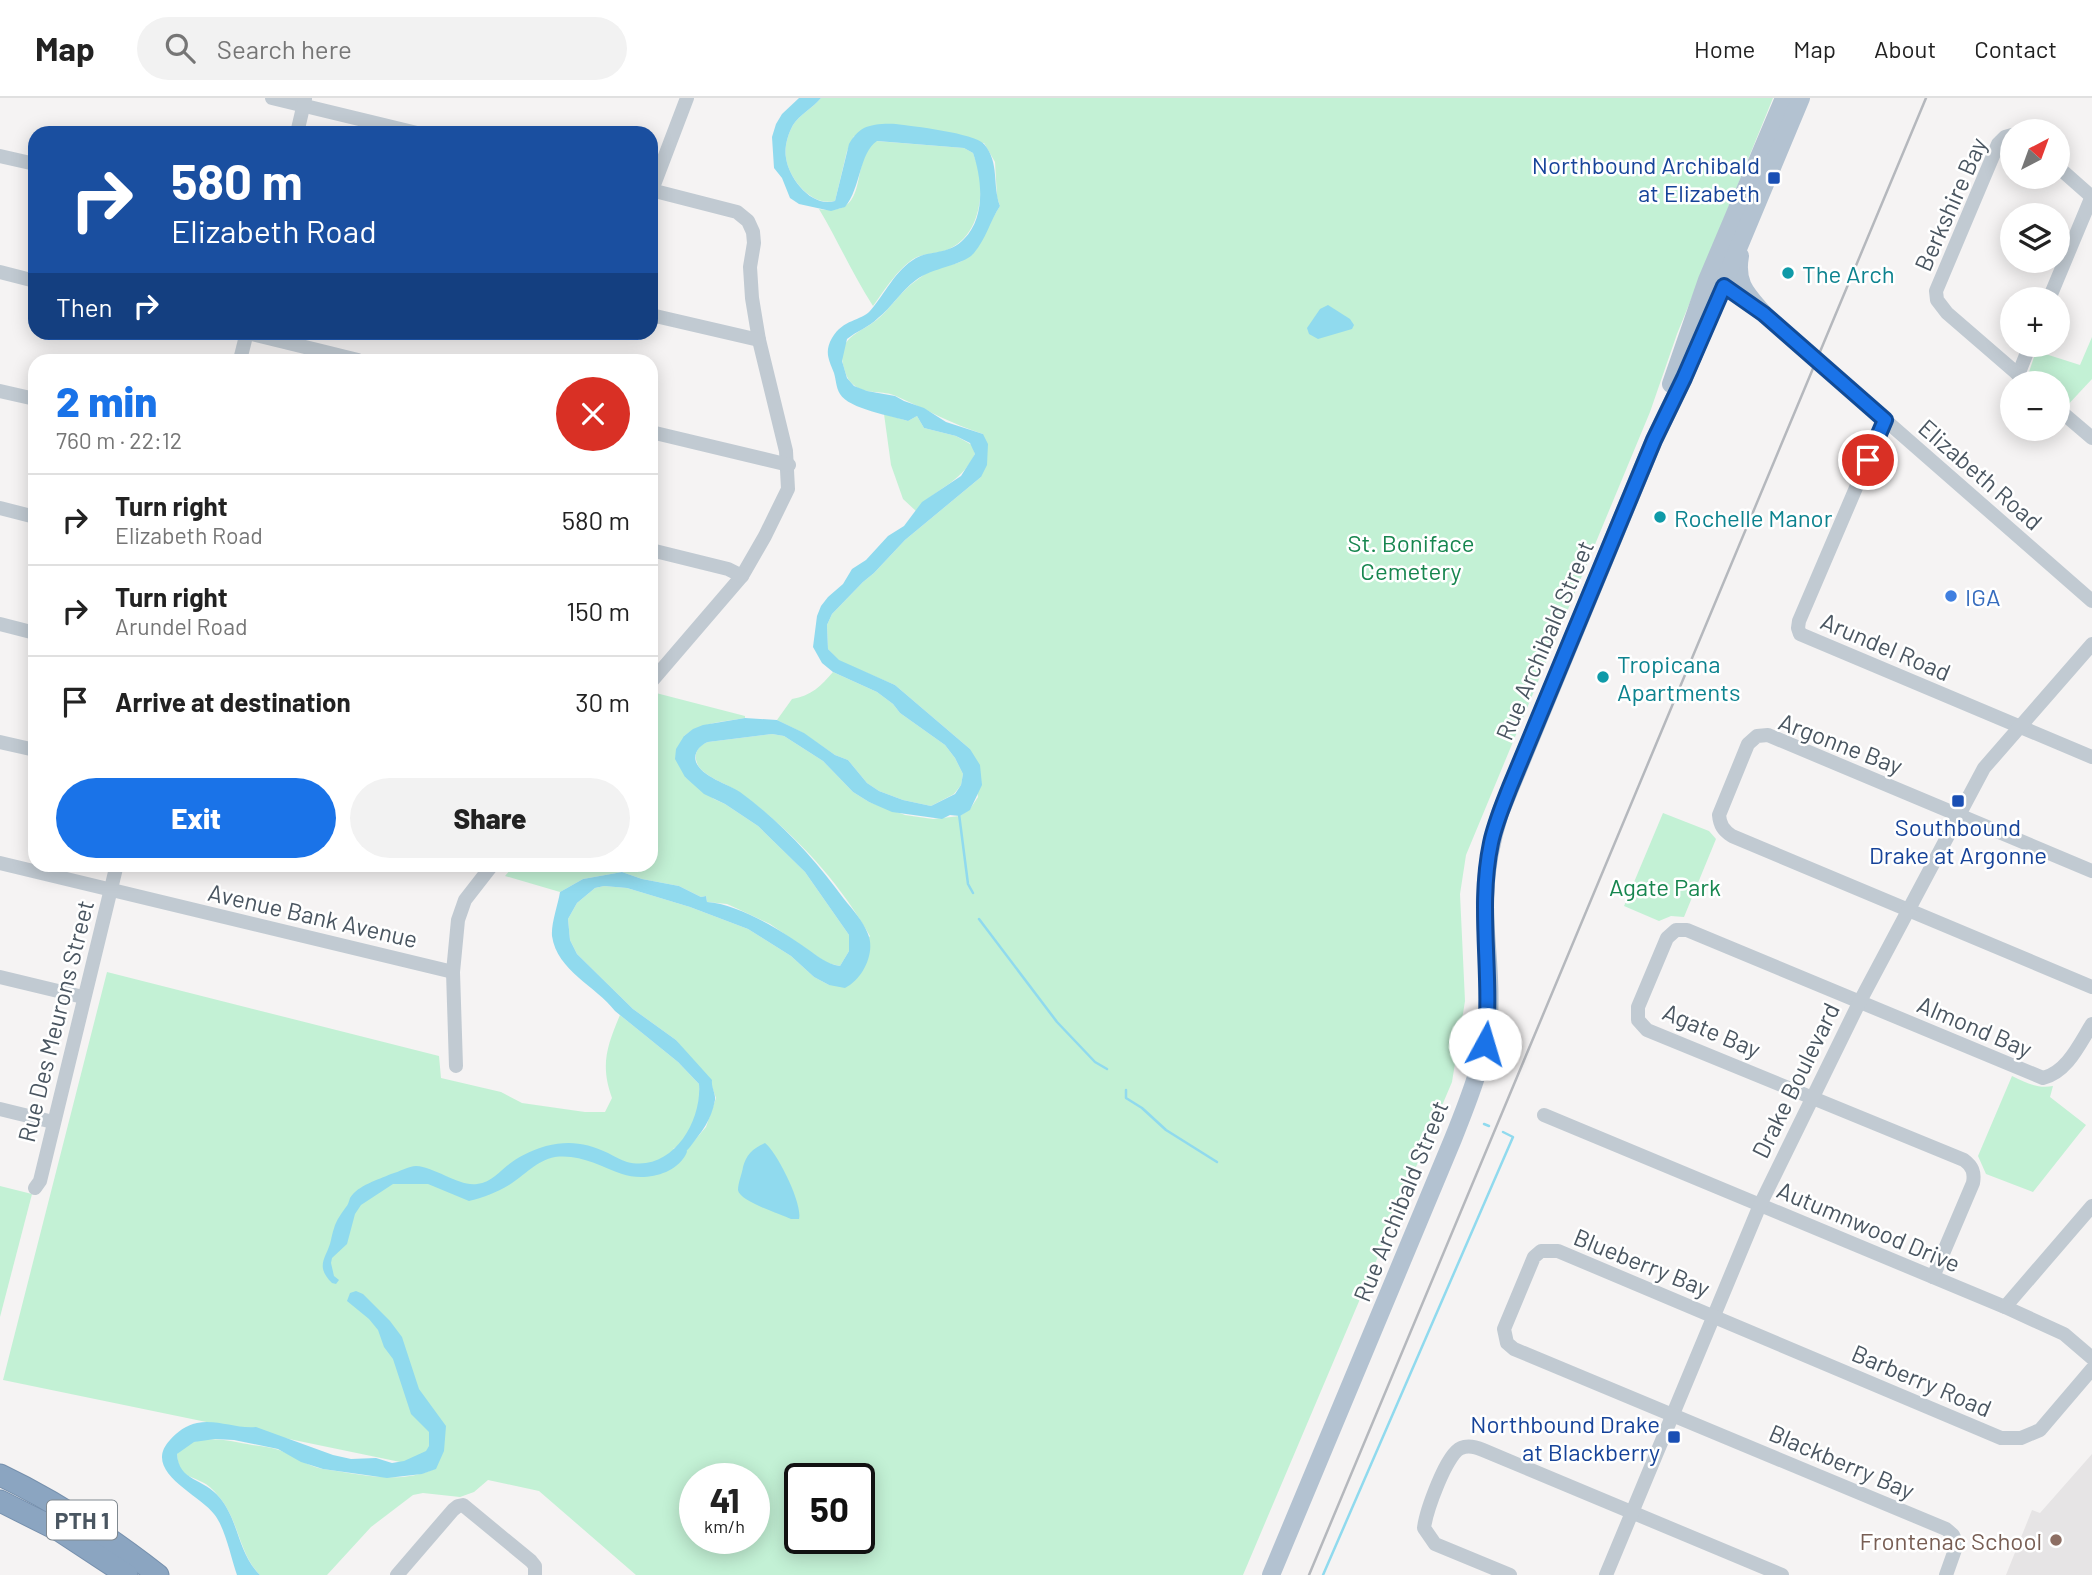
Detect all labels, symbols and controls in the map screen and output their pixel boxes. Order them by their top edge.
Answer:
search box [137,17,627,80]
text: Map [35,28,95,68]
icon: search [161,29,199,67]
text: Search here [217,33,352,64]
text: Home [1694,34,1755,63]
text: Map [1793,34,1836,63]
text: About [1874,34,1936,63]
text: Contact [1974,34,2057,63]
north arrow [2000,119,2070,189]
map controls [2000,119,2070,441]
street label: Berkshire Bay [1908,133,1992,275]
place label: Northbound Archibald at Elizabeth [1532,150,1760,207]
text: 580 m [171,151,303,210]
icon: right [56,154,147,245]
marker: Northbound Archibald at Elizabeth [1766,170,1782,186]
button: layers [2000,203,2070,273]
text: Elizabeth Road [171,211,377,249]
place label: The Arch [1802,259,1895,288]
marker: The Arch [1780,265,1796,281]
icon: right [127,287,165,325]
button: + [2000,287,2070,357]
text: Then [56,291,113,322]
button: − [2000,371,2070,441]
text: 2 min [56,375,157,425]
button: close [556,377,630,451]
street label: Elizabeth Road [1913,412,2049,536]
text: 760 m · 22:12 [56,426,182,454]
pin [1838,430,1898,490]
icon: arrive [1849,441,1887,479]
text: Turn right [115,490,228,521]
icon: right [56,501,94,539]
place label: Rochelle Manor [1674,503,1833,532]
text: 580 m [562,504,630,535]
marker: Rochelle Manor [1652,509,1668,525]
text: Elizabeth Road [115,521,263,549]
park label: St. Boniface Cemetery [1348,528,1474,585]
street label: Rue Archibald Street [1489,536,1599,744]
text: Turn right [115,581,228,612]
place label: IGA [1965,582,2000,611]
marker: IGA [1943,588,1959,604]
icon: right [56,592,94,630]
text: 150 m [566,595,630,626]
street label: Arundel Road [1817,606,1955,686]
text: Arundel Road [115,612,247,640]
place label: Tropicana Apartments [1617,649,1741,706]
marker: Tropicana Apartments [1595,669,1611,685]
icon: arrive [56,683,94,721]
text: Arrive at destination [115,686,351,717]
text: 30 m [575,686,630,717]
street label: Argonne Bay [1775,706,1907,780]
button: Exit [56,778,336,858]
button: Share [350,778,630,858]
marker: Southbound Drake at Argonne [1950,793,1966,809]
place label: Southbound Drake at Argonne [1869,812,2047,869]
park label: Agate Park [1609,872,1721,901]
street label: Avenue Bank Avenue [205,877,421,953]
street label: Rue Des Meurons Street [11,897,99,1145]
street label: Almond Bay [1913,989,2037,1063]
street label: Agate Bay [1659,997,1765,1063]
street label: Drake Boulevard [1745,998,1845,1162]
position arrow [1448,1007,1522,1081]
street label: Rue Archibald Street [1346,1096,1454,1306]
street label: Autumnwood Drive [1773,1174,1965,1278]
street label: Blueberry Bay [1570,1222,1714,1302]
street label: Barberry Road [1848,1338,1996,1422]
place label: Northbound Drake at Blackberry [1470,1409,1660,1466]
street label: Blackberry Bay [1765,1417,1919,1505]
marker: Northbound Drake at Blackberry [1666,1429,1682,1445]
speed limit sign: 50 [784,1463,875,1554]
text: 41 [709,1478,740,1520]
road number: PTH 1 [47,1500,117,1540]
text: km/h [704,1515,745,1537]
place label: Frontenac School [1859,1526,2042,1555]
marker: Frontenac School [2048,1532,2064,1548]

